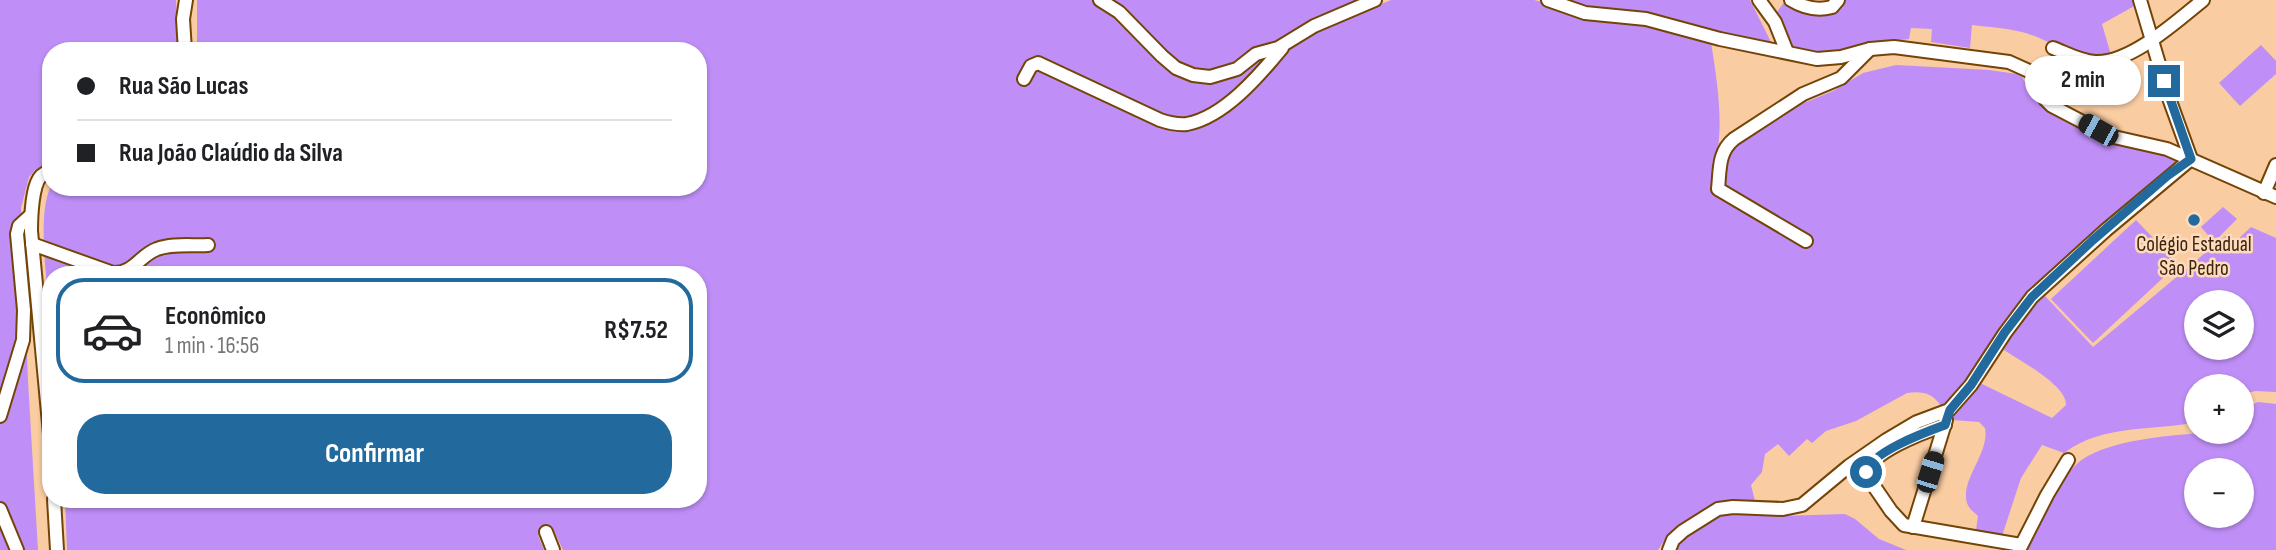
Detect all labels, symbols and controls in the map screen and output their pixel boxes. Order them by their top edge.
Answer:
callout: 2 min [2024,56,2140,106]
route end [2148,65,2180,97]
text: 2 min [2061,66,2105,94]
text: Rua São Lucas [119,71,248,102]
car [2075,111,2122,149]
text: Rua João Claúdio da Silva [119,138,343,169]
marker: Colégio Estadual São Pedro [2186,212,2202,228]
place label: Colégio Estadual São Pedro [2136,232,2252,281]
map controls [2184,290,2254,528]
button: layers [2184,290,2254,360]
icon: car [81,299,144,362]
text: Econômico [165,301,266,332]
text: R$7.52 [604,315,668,346]
text: 1 min · 16:56 [165,332,259,360]
button: + [2184,374,2254,444]
button: Confirmar [77,414,672,494]
car [1914,449,1947,495]
route start [1850,456,1882,488]
button: − [2184,458,2254,528]

